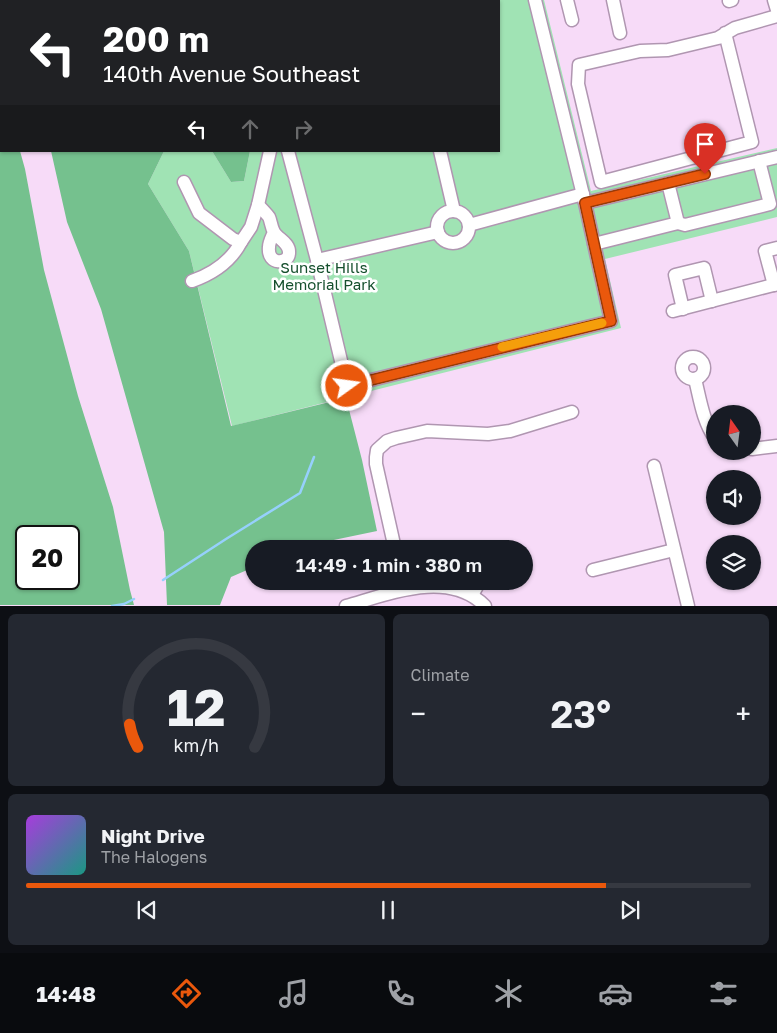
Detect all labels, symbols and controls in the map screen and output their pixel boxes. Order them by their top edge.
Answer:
text: 200 m [103,18,209,60]
icon: left [20,20,85,85]
text: 140th Avenue Southeast [103,60,360,87]
icon: left [183,115,211,143]
icon: ahead [236,115,264,143]
icon: right [289,115,317,143]
pin [684,123,726,174]
icon: arrive [691,130,719,158]
park label: Sunset Hills Memorial Park [272,258,376,293]
position arrow [320,359,372,411]
north arrow [706,405,761,460]
map controls [706,405,761,590]
button: sound [706,470,761,525]
speed limit sign: 20 [15,525,80,590]
button: layers [706,535,761,590]
text: 14:49 · 1 min · 380 m [296,553,482,576]
text: Climate [411,665,470,685]
text: 12 [167,675,226,737]
text: 23° [550,691,611,736]
text: − [411,697,426,730]
text: + [736,697,751,730]
text: km/h [174,734,219,756]
text: Night Drive [101,824,205,847]
text: The Halogens [101,847,207,867]
icon: previous [133,896,161,924]
icon: pause [374,896,402,924]
icon: next [616,896,644,924]
icon: directions [169,976,204,1011]
icon: music [276,976,311,1011]
icon: phone [383,976,418,1011]
icon: climate [491,976,526,1011]
icon: car [598,976,633,1011]
icon: filters [706,976,741,1011]
text: 14:48 [36,980,96,1007]

